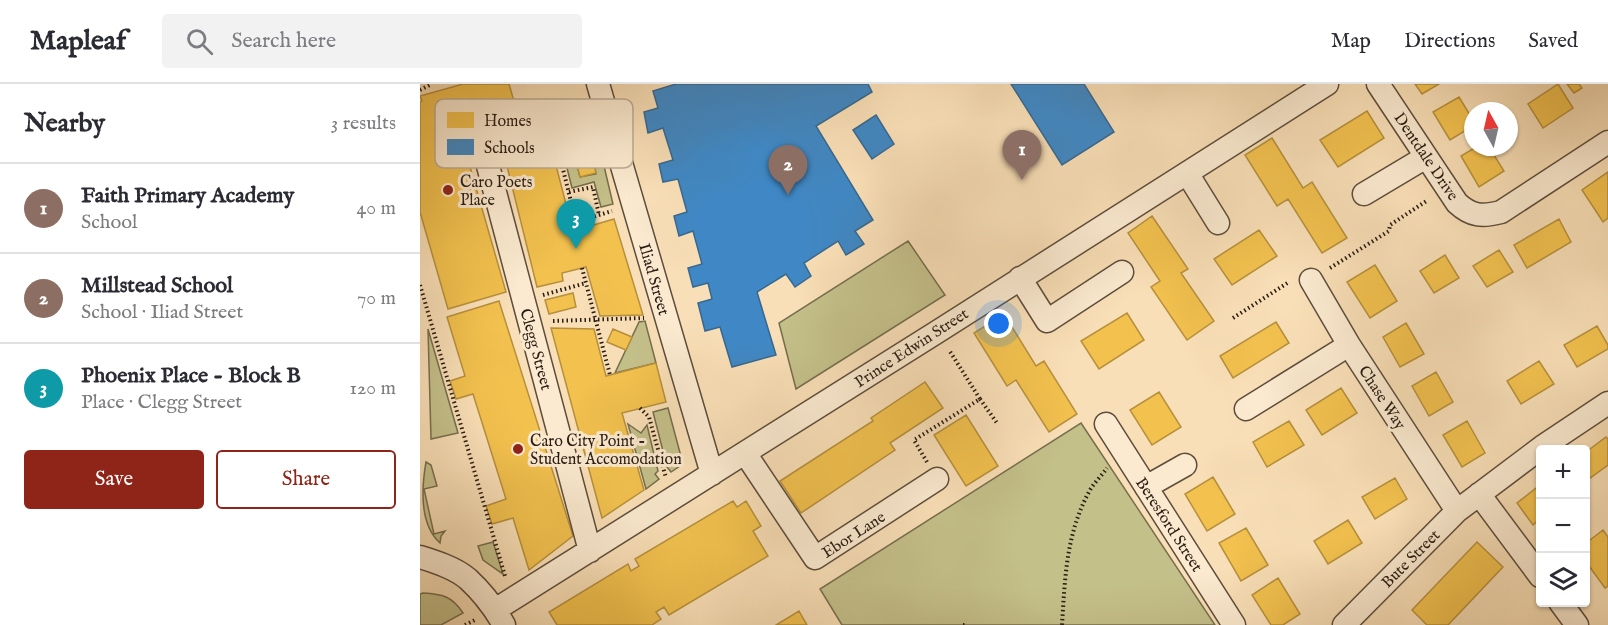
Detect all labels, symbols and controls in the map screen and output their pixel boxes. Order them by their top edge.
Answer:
search box [162,14,582,68]
text: Mapleaf [30,24,126,59]
icon: search [183,25,216,58]
text: Search here [231,27,336,55]
text: Map [1331,28,1371,55]
text: Directions [1404,28,1495,55]
text: Saved [1528,28,1578,55]
legend [435,99,633,168]
north arrow [1464,102,1518,156]
text: Nearby [24,107,105,140]
street label: Dentdale Drive [1389,109,1462,205]
text: 3 results [331,111,396,136]
text: Homes [484,112,532,132]
pin: 1 [1002,130,1042,180]
text: Schools [484,139,535,159]
pin: 2 [768,146,808,195]
place label: Caro Poets Place [460,173,533,211]
text: Faith Primary Academy [81,182,294,210]
marker: Caro Poets Place [441,183,455,197]
text: 1 [40,196,47,221]
text: 40 m [357,196,396,221]
pin: 3 [556,200,596,249]
text: School [81,210,137,235]
street label: Iliad Street [633,241,673,318]
text: Millstead School [81,272,233,300]
text: 2 [39,286,48,311]
text: 70 m [357,286,396,311]
text: School · Iliad Street [81,300,243,325]
street label: Prince Edwin Street [851,304,973,393]
street label: Clegg Street [515,307,556,393]
your location [984,309,1013,338]
text: Phoenix Place - Block B [81,362,301,390]
street label: Chase Way [1353,362,1409,434]
text: 3 [40,376,47,401]
text: 120 m [350,376,396,401]
text: Place · Clegg Street [81,390,242,415]
place label: Caro City Point - Student Accomodation [530,432,682,470]
marker: Caro City Point - Student Accomodation [511,442,525,456]
map controls [1536,445,1590,607]
button: + [1536,445,1590,499]
button: Save [24,450,204,509]
button: Share [216,450,396,509]
street label: Beresford Street [1130,474,1207,577]
button: − [1536,499,1590,553]
street label: Ebor Lane [819,508,890,564]
street label: Bute Street [1378,525,1445,593]
button: layers [1536,553,1590,607]

